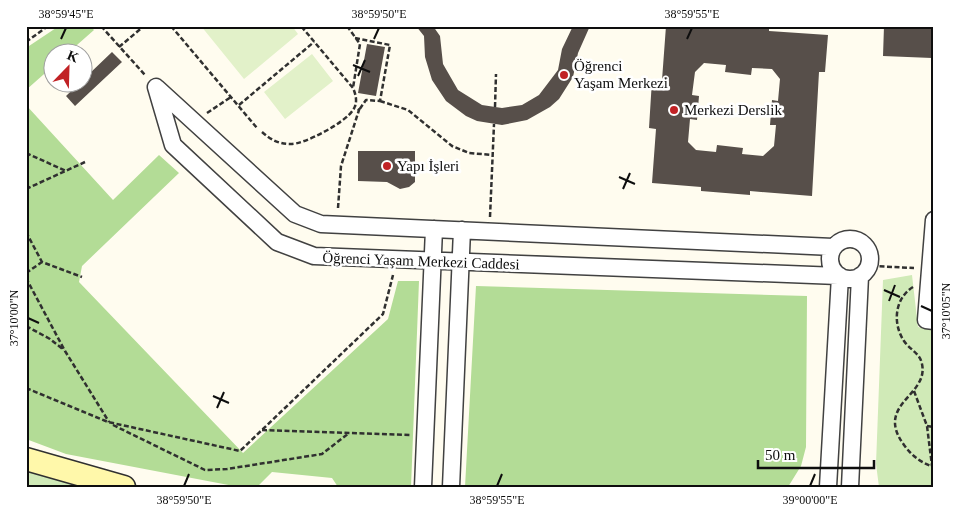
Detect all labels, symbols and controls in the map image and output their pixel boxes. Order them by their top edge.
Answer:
text: 38°59'45"E [38,7,94,21]
text: 38°59'50"E [351,7,407,21]
text: 38°59'55"E [664,7,720,21]
north arrow [42,42,92,92]
text: K [65,47,81,66]
place label: Öğrenci Yaşam Merkezi [574,58,668,91]
marker: Öğrenci Yaşam Merkezi [558,69,570,81]
place label: Merkezi Derslik [684,102,782,118]
marker: Merkezi Derslik [668,104,680,116]
place label: Yapı İşleri [397,158,459,174]
marker: Yapı İşleri [381,160,393,172]
street label: Öğrenci Yaşam Merkezi Caddesi [322,250,520,272]
text: 37°10'05"N [939,282,953,339]
text: 37°10'00"N [7,289,21,346]
scale bar [758,438,874,470]
text: 50 m [765,447,796,463]
text: 38°59'50"E [156,493,212,507]
text: 38°59'55"E [469,493,525,507]
text: 39°00'00"E [782,493,838,507]

